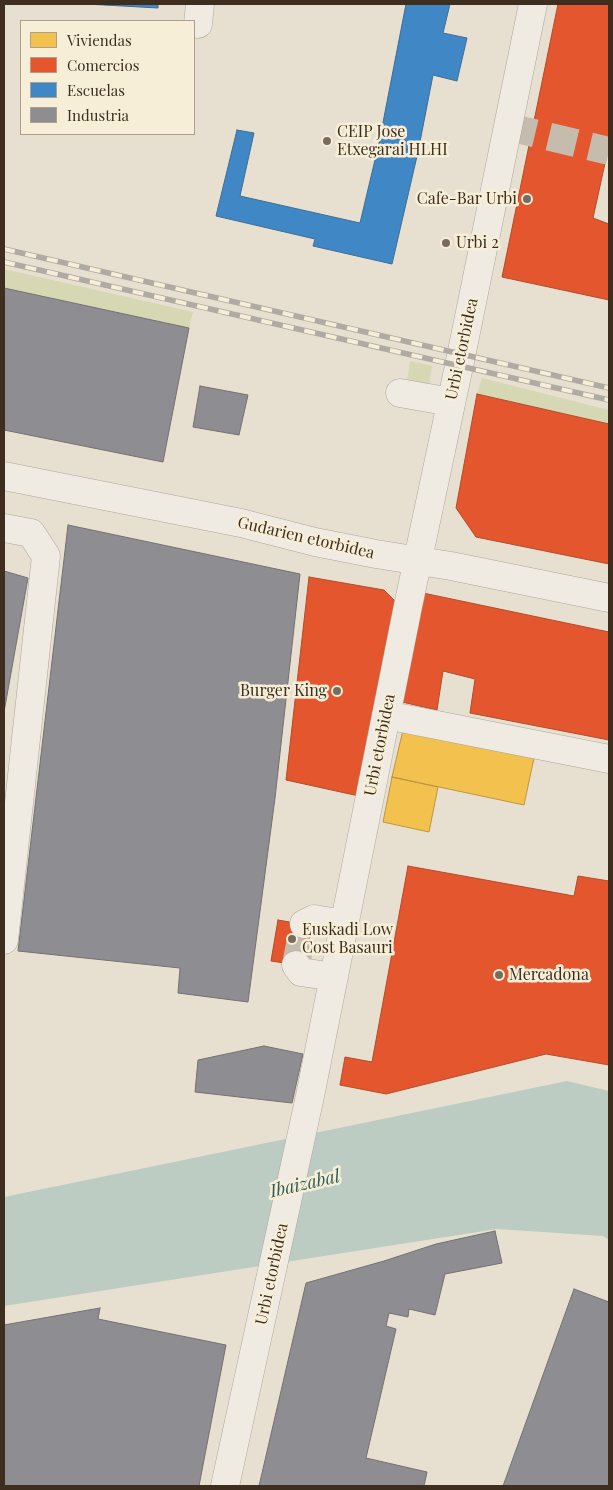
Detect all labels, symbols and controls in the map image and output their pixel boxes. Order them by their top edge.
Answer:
legend [20,20,195,135]
text: Viviendas [67,30,132,50]
text: Comercios [67,55,139,75]
text: Escuelas [67,80,125,100]
text: Industria [67,105,129,125]
place label: CEIP Jose Etxegarai HLHI [337,122,448,160]
marker: CEIP Jose Etxegarai HLHI [321,135,333,147]
place label: Cafe-Bar Urbi [417,189,517,209]
marker: Cafe-Bar Urbi [521,193,533,205]
place label: Urbi 2 [456,233,499,253]
marker: Urbi 2 [440,237,452,249]
street label: Urbi etorbidea [442,296,482,402]
street label: Gudarien etorbidea [236,513,376,563]
place label: Burger King [240,681,327,701]
marker: Burger King [331,685,343,697]
street label: Urbi etorbidea [361,692,399,798]
place label: Euskadi Low Cost Basauri [302,920,393,958]
marker: Euskadi Low Cost Basauri [286,933,298,945]
place label: Mercadona [509,965,589,985]
marker: Mercadona [493,969,505,981]
water label: Ibaizabal [268,1166,342,1202]
street label: Urbi etorbidea [252,1221,292,1327]

